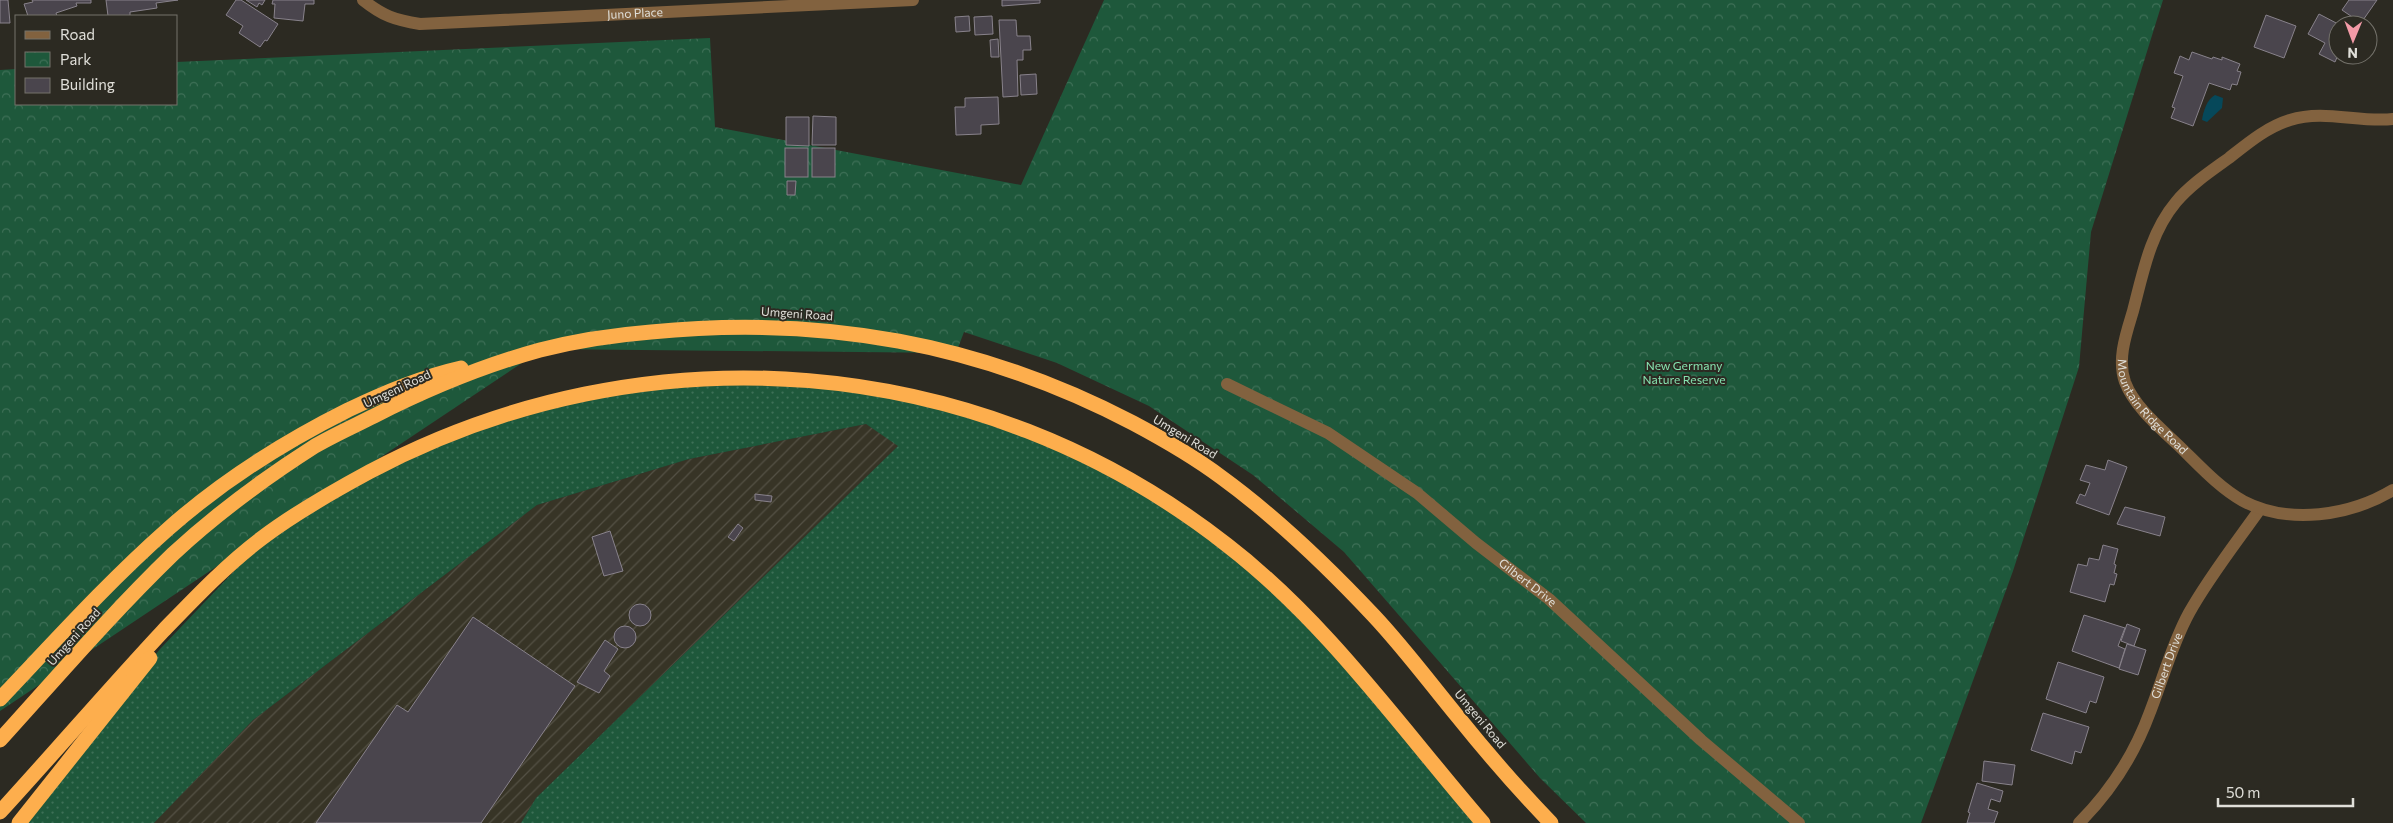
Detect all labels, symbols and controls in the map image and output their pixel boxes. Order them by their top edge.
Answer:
street label: Juno Place [607,4,663,22]
legend [15,15,178,105]
north arrow [2328,15,2378,65]
text: Road [60,25,95,43]
text: N [2347,45,2358,62]
text: Park [60,50,91,68]
text: Building [60,75,115,93]
street label: Umgeni Road [761,304,834,323]
park label: New Germany Nature Reserve [1643,358,1726,386]
street label: Mountain Ridge Road [2116,359,2191,457]
street label: Umgeni Road [361,366,432,410]
street label: Umgeni Road [1151,412,1220,461]
street label: Gilbert Drive [1496,555,1560,609]
street label: Umgeni Road [44,605,103,668]
street label: Gilbert Drive [2148,630,2185,700]
street label: Umgeni Road [1452,686,1509,751]
scale bar [2218,776,2353,808]
text: 50 m [2226,783,2260,801]

